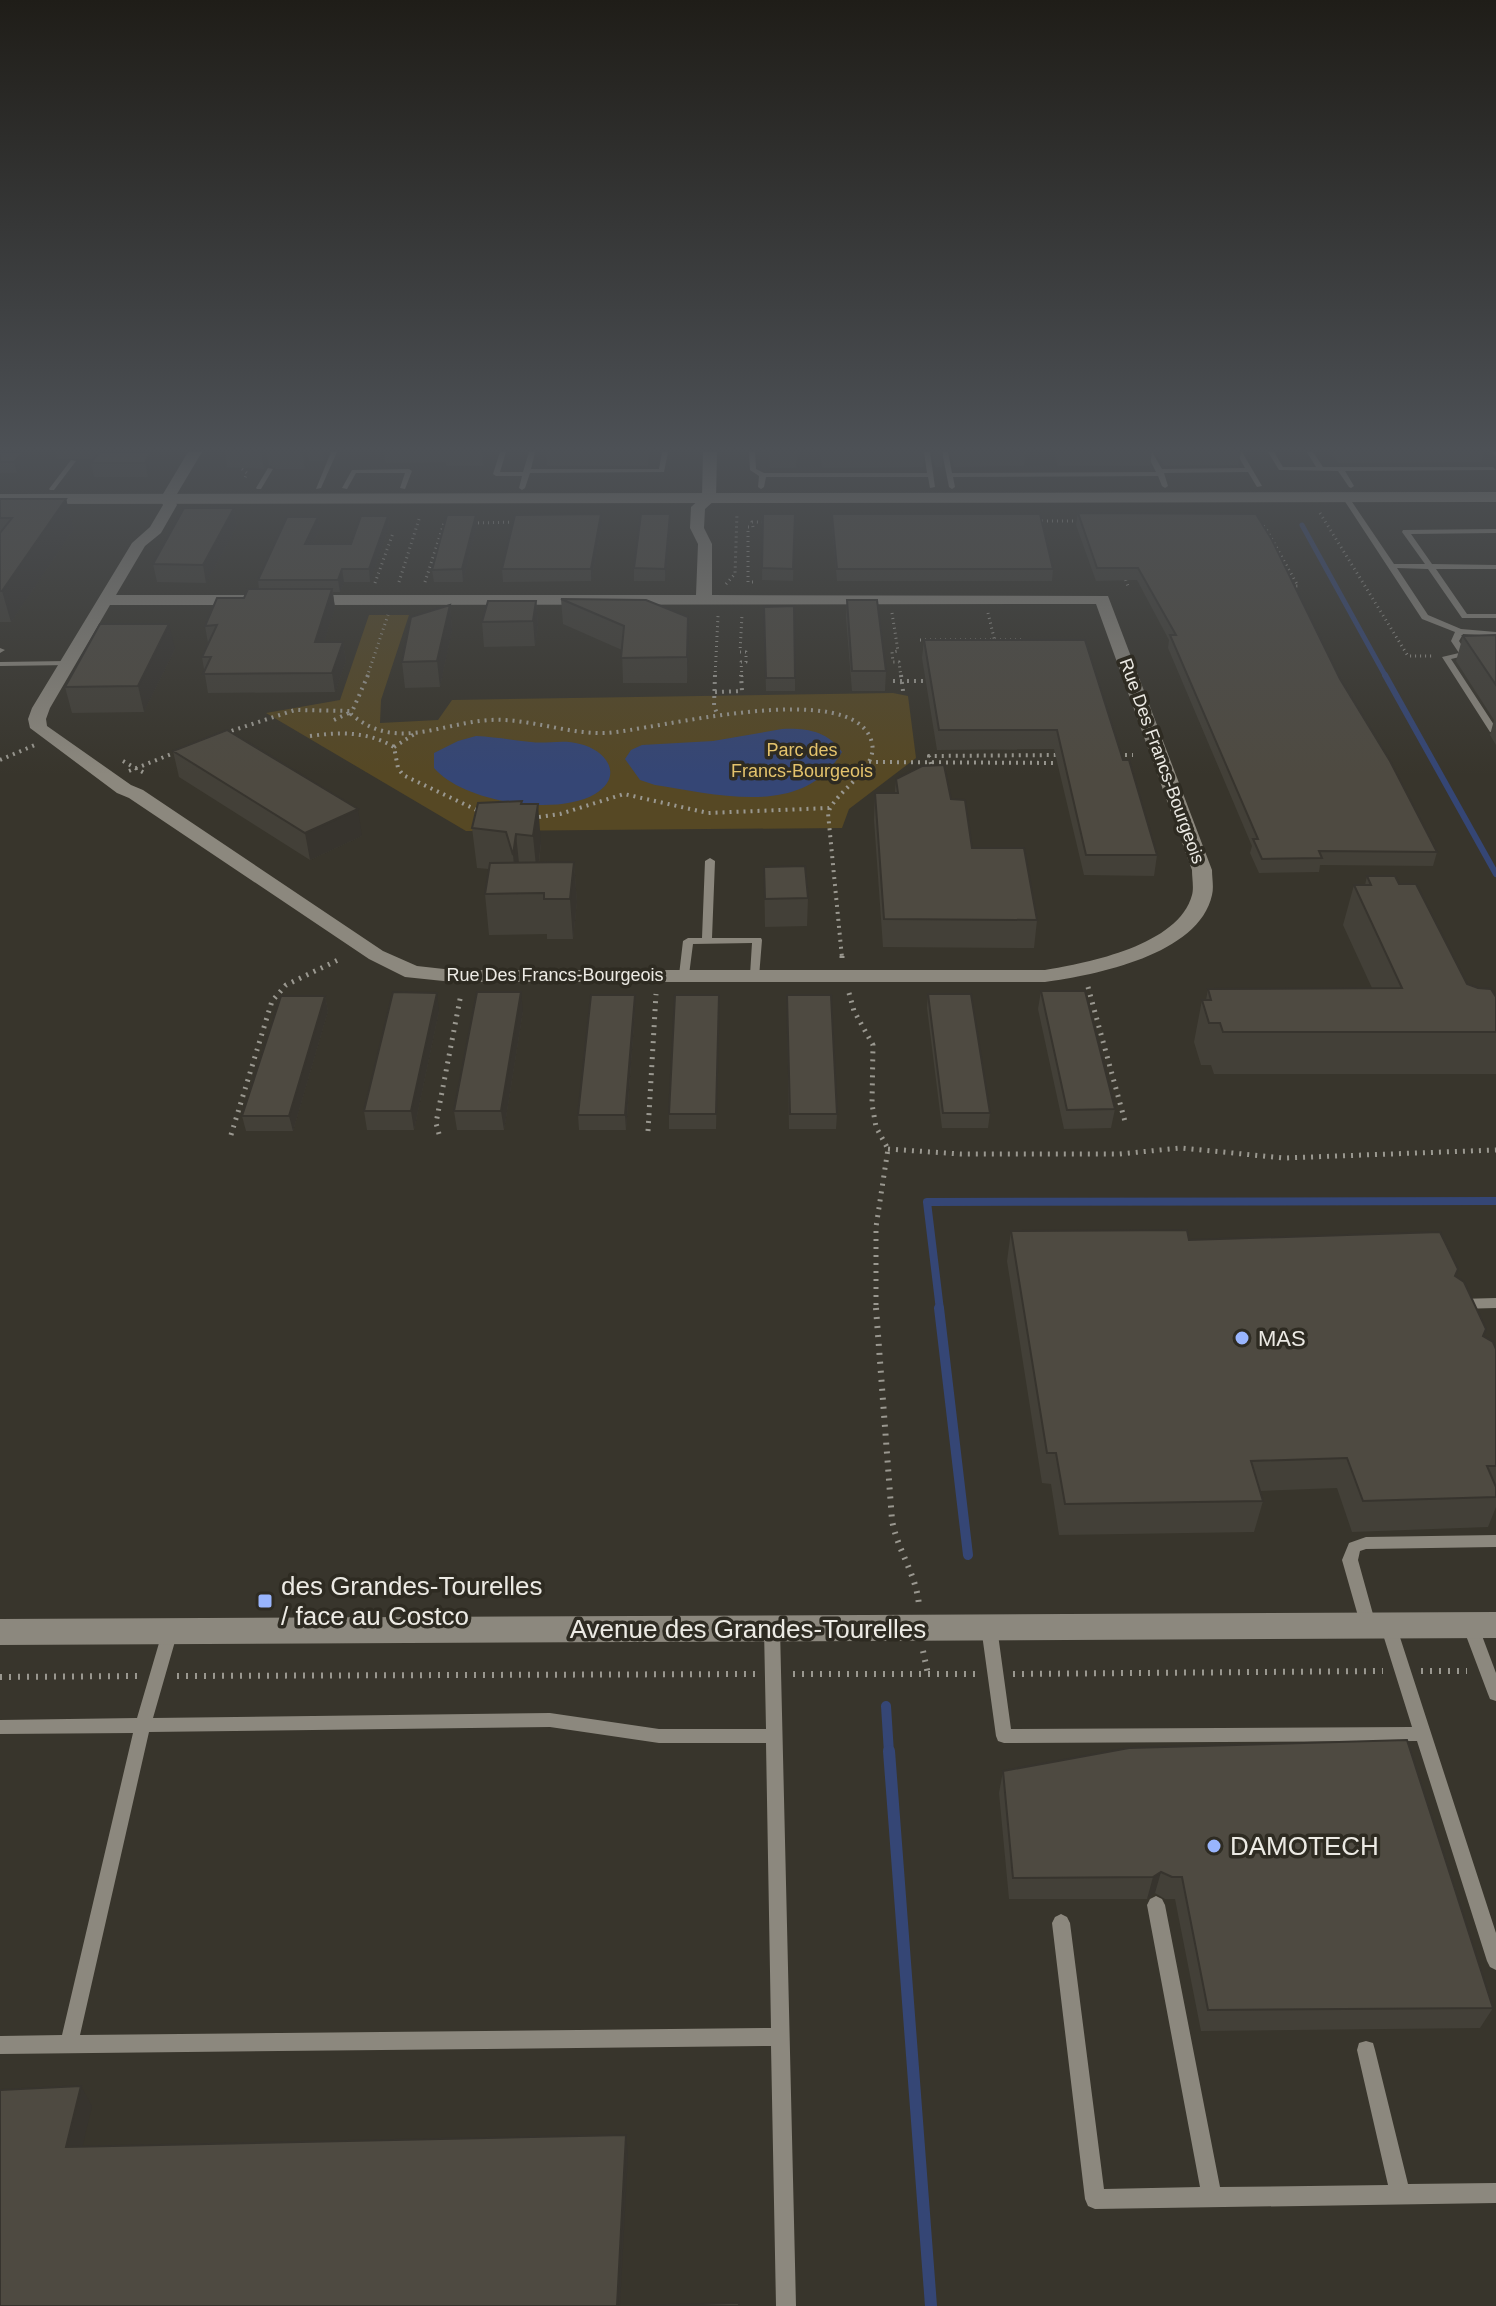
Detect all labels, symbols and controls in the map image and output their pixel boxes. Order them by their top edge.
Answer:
street label: Rue Des Francs-Bourgeois [1115,656,1209,866]
park label: Parc des Francs-Bourgeois [731,740,873,781]
street label: Rue Des Francs-Bourgeois [446,965,664,985]
place label: MAS [1258,1326,1306,1351]
marker: MAS [1233,1329,1251,1347]
place label: des Grandes-Tourelles / face au Costco [281,1571,543,1631]
marker: des Grandes-Tourelles / face au Costco [256,1592,274,1610]
street label: Avenue des Grandes-Tourelles [570,1614,926,1644]
place label: DAMOTECH [1230,1831,1379,1861]
marker: DAMOTECH [1205,1837,1223,1855]

